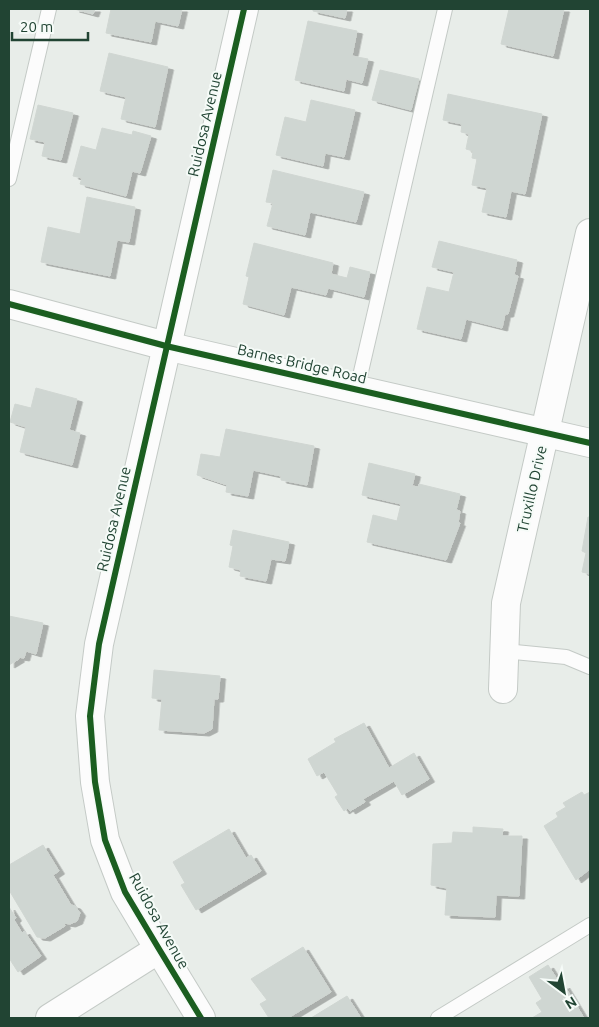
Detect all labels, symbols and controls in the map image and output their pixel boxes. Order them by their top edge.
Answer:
scale bar [12,10,89,42]
text: 20 m [20,18,53,35]
street label: Ruidosa Avenue [184,70,225,178]
street label: Barnes Bridge Road [236,340,368,387]
street label: Truxillo Drive [513,444,550,534]
street label: Ruidosa Avenue [93,465,134,573]
street label: Ruidosa Avenue [126,870,193,972]
north arrow [539,967,589,1017]
text: N [562,993,580,1013]

